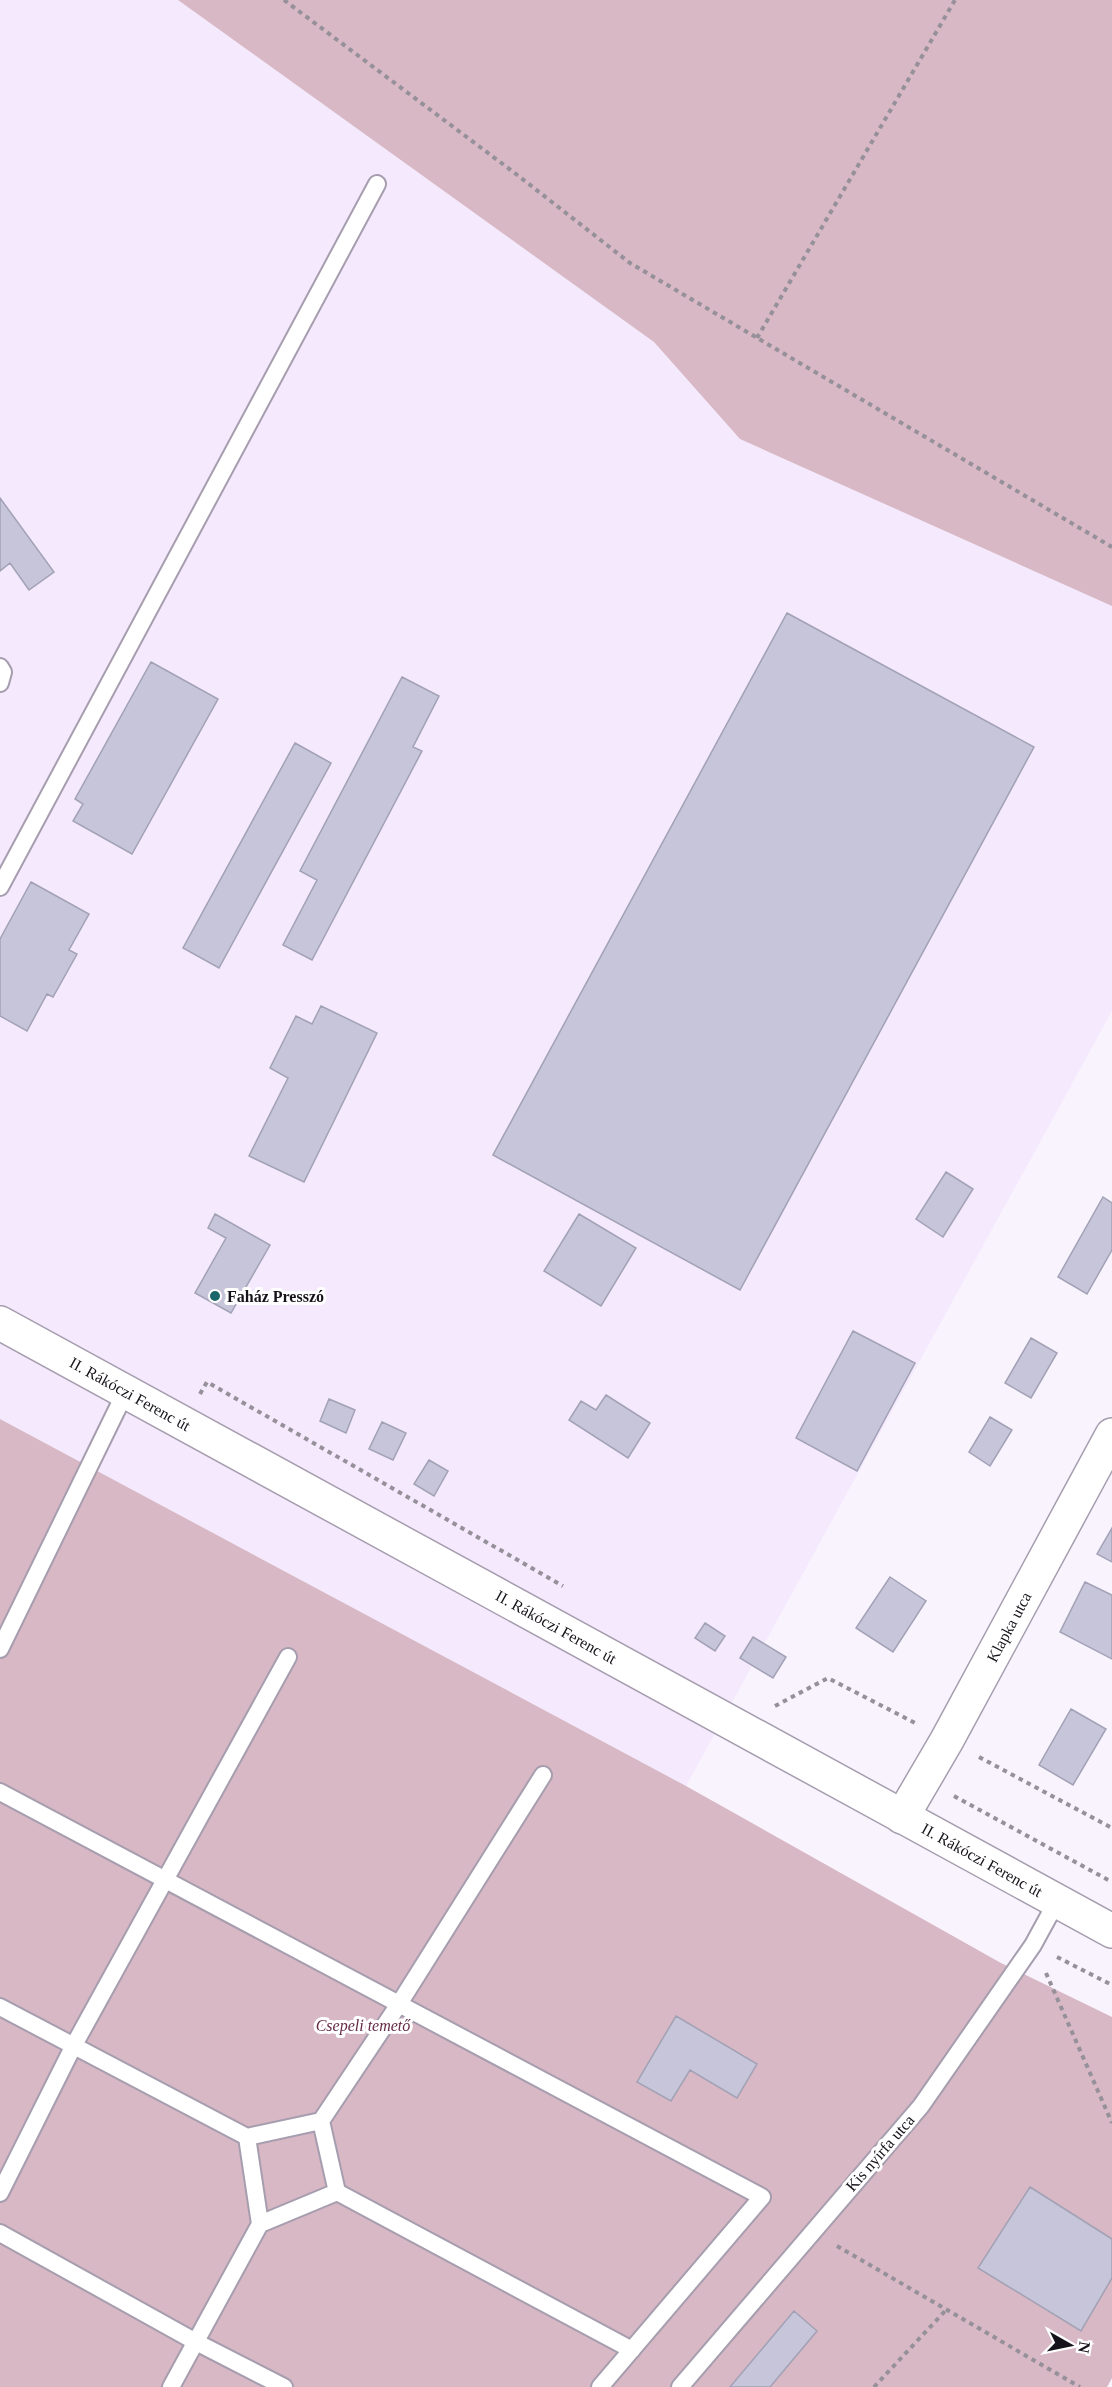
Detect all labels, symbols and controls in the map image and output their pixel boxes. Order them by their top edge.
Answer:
place label: Faház Presszó [227,1288,324,1305]
marker: Faház Presszó [208,1289,222,1303]
street label: II. Rákóczi Ferenc út [67,1354,194,1434]
street label: II. Rákóczi Ferenc út [493,1587,620,1667]
street label: Klapka utca [983,1589,1035,1665]
street label: II. Rákóczi Ferenc út [919,1820,1046,1900]
park label: Csepeli temető [316,2017,411,2035]
street label: Kis nyírfa utca [842,2112,918,2195]
north arrow [1040,2315,1100,2375]
text: N [1075,2340,1094,2355]

